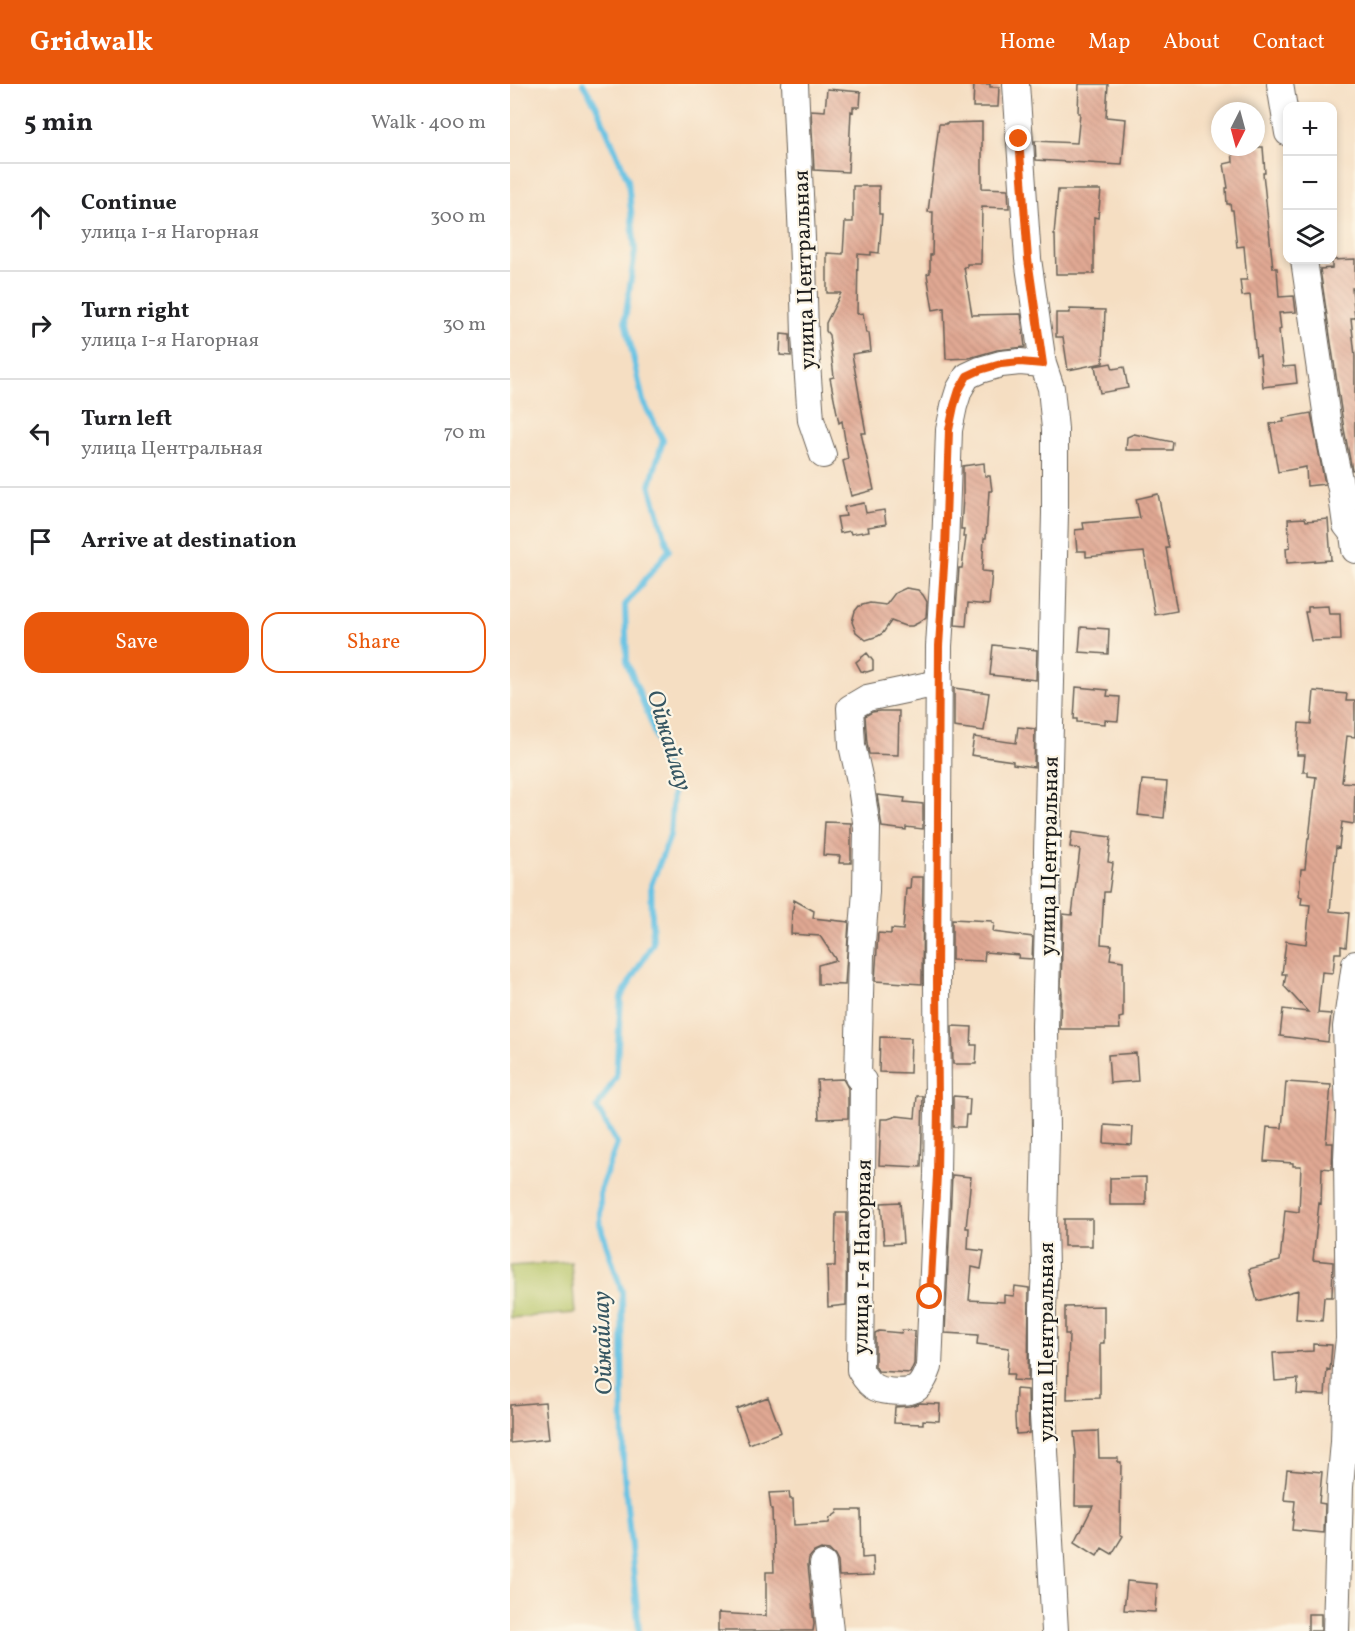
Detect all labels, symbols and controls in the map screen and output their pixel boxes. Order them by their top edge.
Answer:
text: Gridwalk [30,23,153,62]
text: Home [1000,28,1055,57]
text: Map [1088,28,1130,57]
text: About [1163,28,1220,57]
text: Contact [1253,28,1325,57]
north arrow [1211,102,1265,156]
map controls [1283,102,1337,264]
button: + [1283,102,1337,156]
text: 5 min [24,105,93,141]
text: Walk · 400 m [371,109,486,137]
route end [1005,125,1031,151]
button: − [1283,156,1337,210]
street label: улица Центральная [787,170,824,370]
text: Continue [81,188,177,219]
icon: ahead [24,201,57,234]
text: 300 m [430,203,486,231]
button: layers [1283,210,1337,264]
text: улица 1-я Нагорная [81,219,259,247]
text: Turn right [81,296,189,327]
icon: right [24,309,57,342]
text: 30 m [442,311,486,339]
text: улица 1-я Нагорная [81,327,259,355]
text: Turn left [81,404,172,435]
icon: left [24,417,57,450]
text: 70 m [443,419,486,447]
text: улица Центральная [81,435,263,463]
icon: arrive [24,525,57,558]
text: Arrive at destination [81,526,297,557]
button: Save [24,612,249,673]
button: Share [261,612,486,673]
water label: Ойжайлау [637,686,700,796]
street label: улица Центральная [1033,756,1068,956]
street label: улица 1-я Нагорная [846,1159,881,1355]
street label: улица Центральная [1032,1242,1063,1442]
route start [916,1283,942,1309]
water label: Ойжайлау [585,1290,623,1396]

